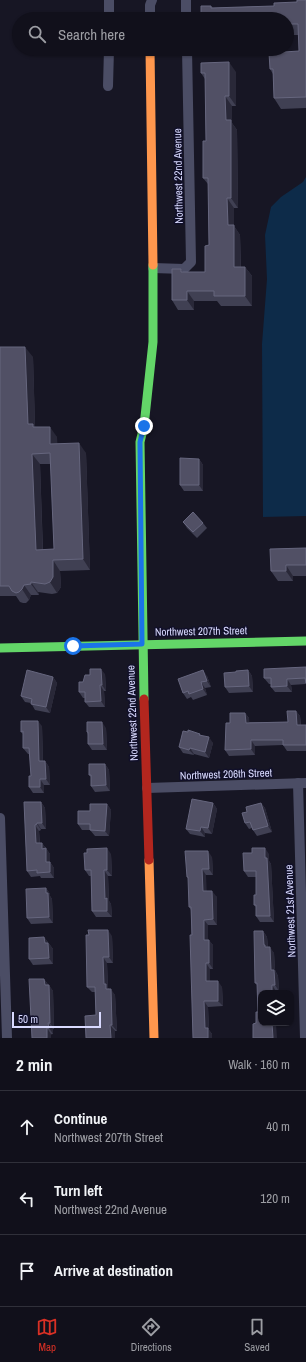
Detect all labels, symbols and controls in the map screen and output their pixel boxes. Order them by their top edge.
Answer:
search box [12,12,294,56]
icon: search [26,23,48,45]
text: Search here [58,24,125,45]
street label: Northwest 22nd Avenue [170,128,186,224]
route end [135,417,153,435]
street label: Northwest 207th Street [155,623,248,639]
route start [64,637,82,655]
street label: Northwest 22nd Avenue [123,665,141,761]
street label: Northwest 206th Street [180,765,273,783]
street label: Northwest 21st Avenue [281,864,299,958]
map controls [258,990,294,1026]
button: layers [258,990,294,1026]
scale bar [12,1010,101,1029]
text: 50 m [18,1012,38,1026]
text: 2 min [16,1053,52,1076]
text: Walk · 160 m [228,1056,290,1073]
text: Continue [54,1108,107,1129]
icon: ahead [16,1116,38,1138]
text: 40 m [266,1118,290,1135]
text: Northwest 207th Street [54,1129,163,1146]
text: Turn left [54,1180,102,1201]
icon: left [16,1188,38,1210]
text: 120 m [260,1190,290,1207]
text: Northwest 22nd Avenue [54,1201,167,1218]
icon: arrive [16,1260,38,1282]
text: Arrive at destination [54,1260,173,1281]
tab: Map [36,1316,58,1354]
tab: Directions [131,1316,172,1354]
tab: Saved [244,1316,270,1354]

